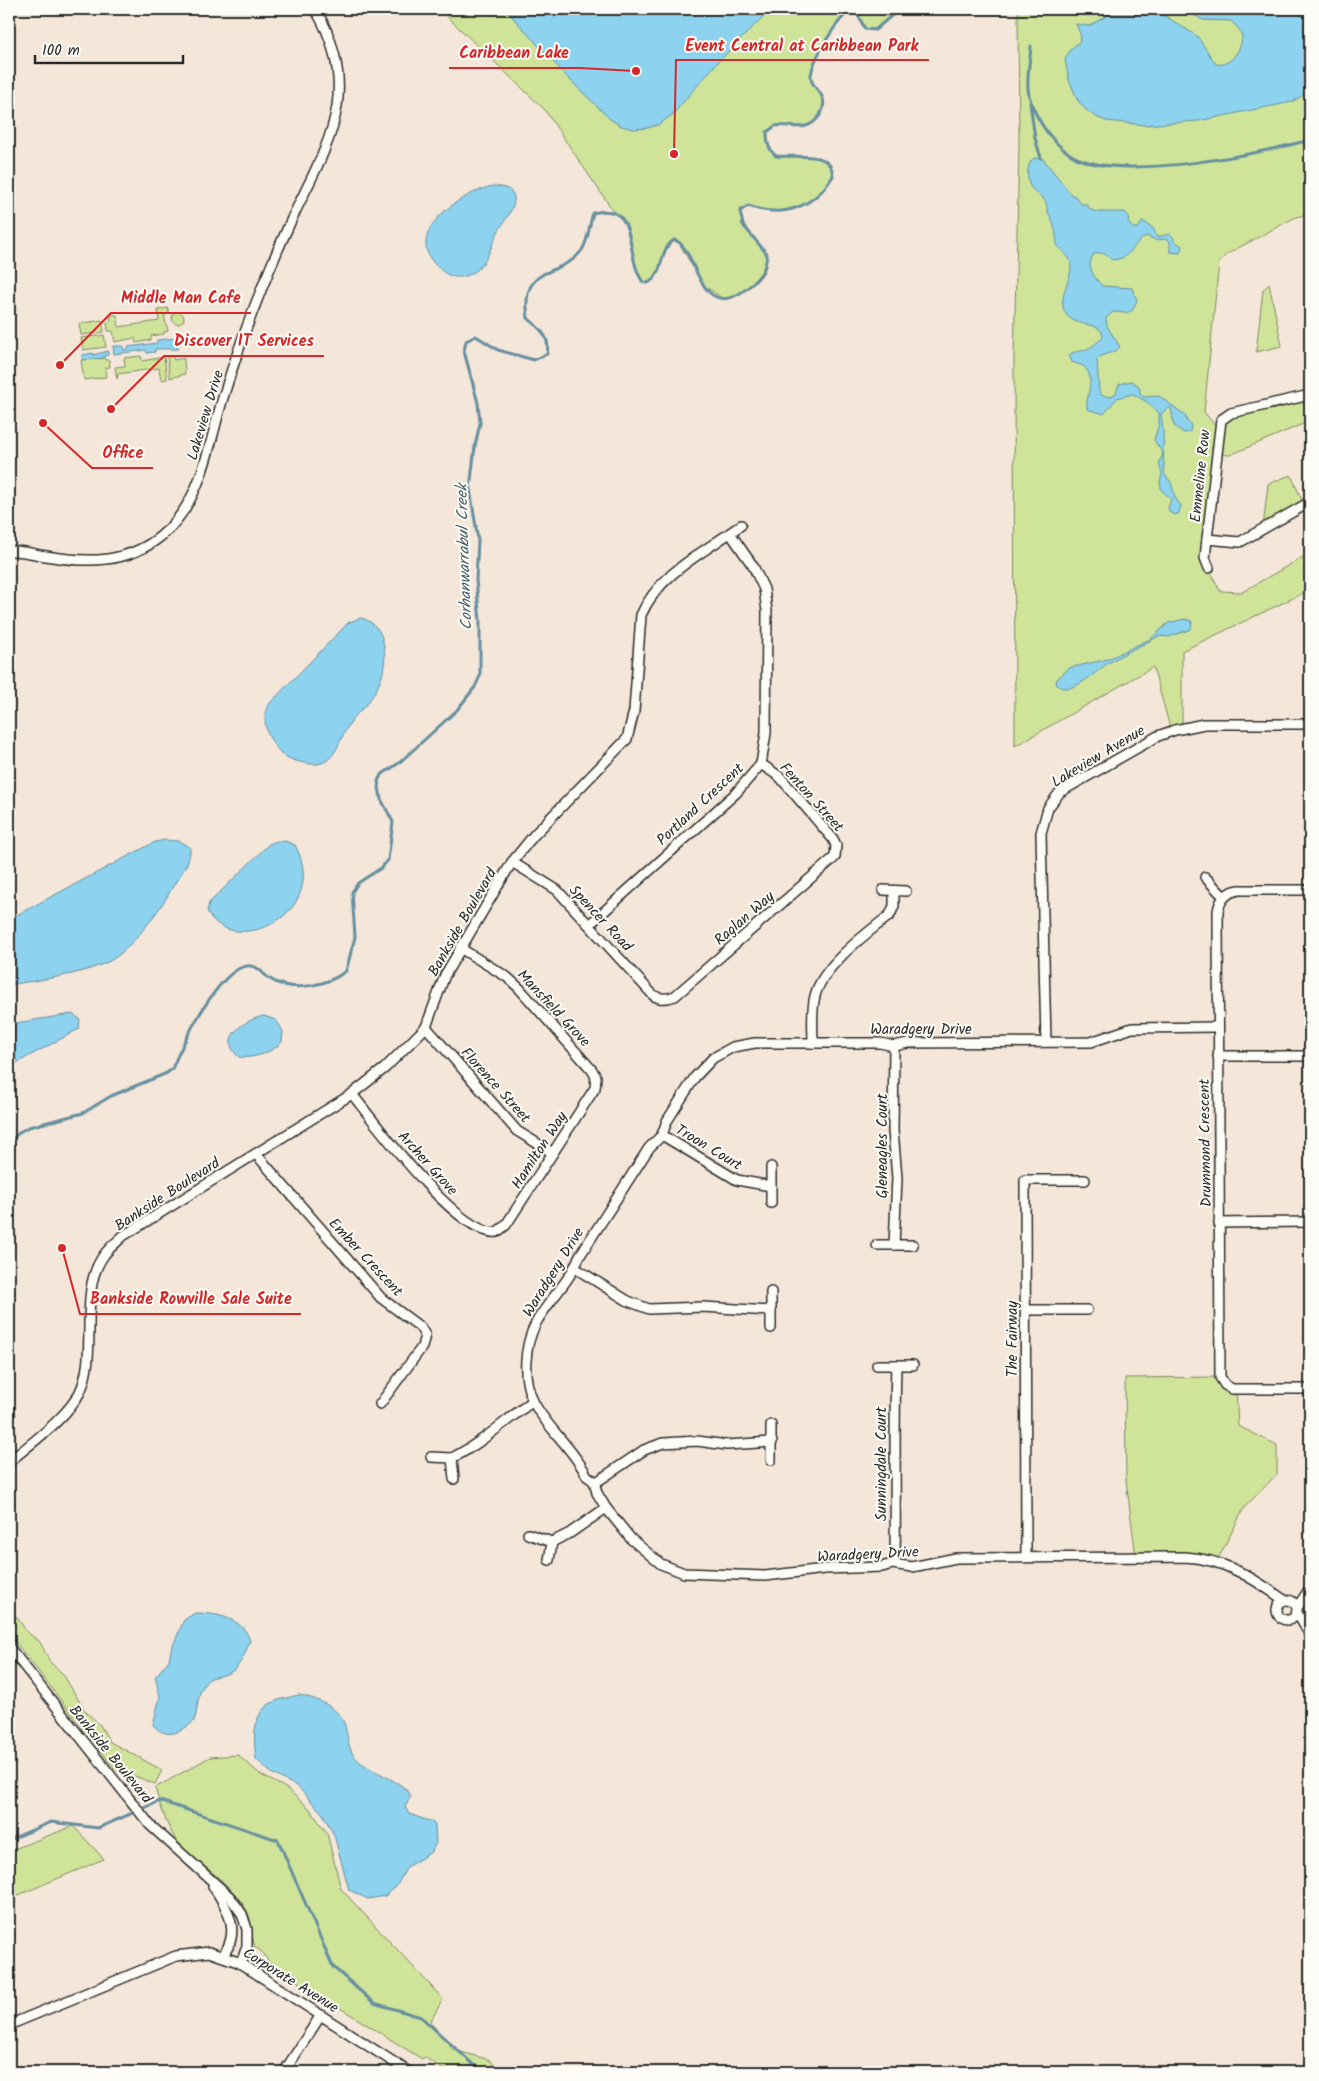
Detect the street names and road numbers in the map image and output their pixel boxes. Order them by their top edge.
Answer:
street label: Lakeview Drive [181,367,231,463]
street label: Emmeline Row [1184,428,1218,524]
street label: Lakeview Avenue [1047,719,1150,794]
street label: Fenton Street [773,757,849,838]
street label: Portland Crescent [651,758,750,852]
street label: Bankside Boulevard [422,863,504,981]
street label: Spencer Road [563,880,638,958]
street label: Raglan Way [709,885,781,952]
street label: Mansfield Grove [511,964,596,1053]
street label: Waradgery Drive [870,1018,972,1042]
street label: Florence Street [454,1042,536,1129]
street label: Drummond Crescent [1193,1078,1219,1207]
street label: Gleneagles Court [871,1093,895,1199]
street label: Hamilton Way [506,1106,575,1194]
street label: Troon Court [670,1118,747,1177]
street label: Archer Grove [391,1126,463,1202]
street label: Bankside Boulevard [110,1151,226,1238]
street label: Ember Crescent [322,1213,408,1303]
street label: Waradgery Drive [517,1223,591,1322]
street label: The Fairway [1001,1300,1025,1377]
street label: Sunningdale Court [870,1407,894,1521]
street label: Waradgery Drive [817,1540,920,1570]
street label: Bankside Boulevard [63,1700,158,1810]
street label: Corporate Avenue [238,1942,343,2020]

